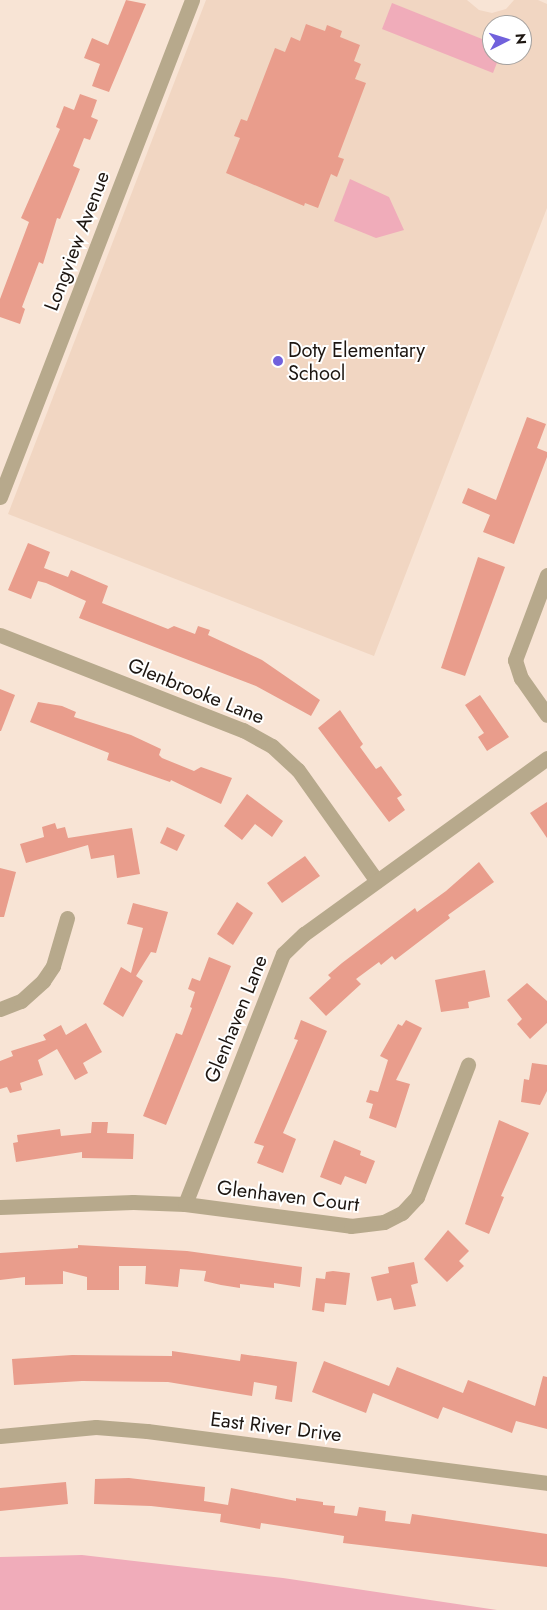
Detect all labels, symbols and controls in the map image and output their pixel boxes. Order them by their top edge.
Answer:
north arrow [482,15,532,65]
text: N [510,32,531,45]
street label: Longview Avenue [39,168,115,314]
place label: Doty Elementary School [288,338,425,385]
marker: Doty Elementary School [272,355,284,367]
street label: Glenbrooke Lane [124,653,268,729]
street label: Glenhaven Lane [199,952,273,1086]
street label: Glenhaven Court [216,1175,360,1217]
street label: East River Drive [209,1407,343,1447]

